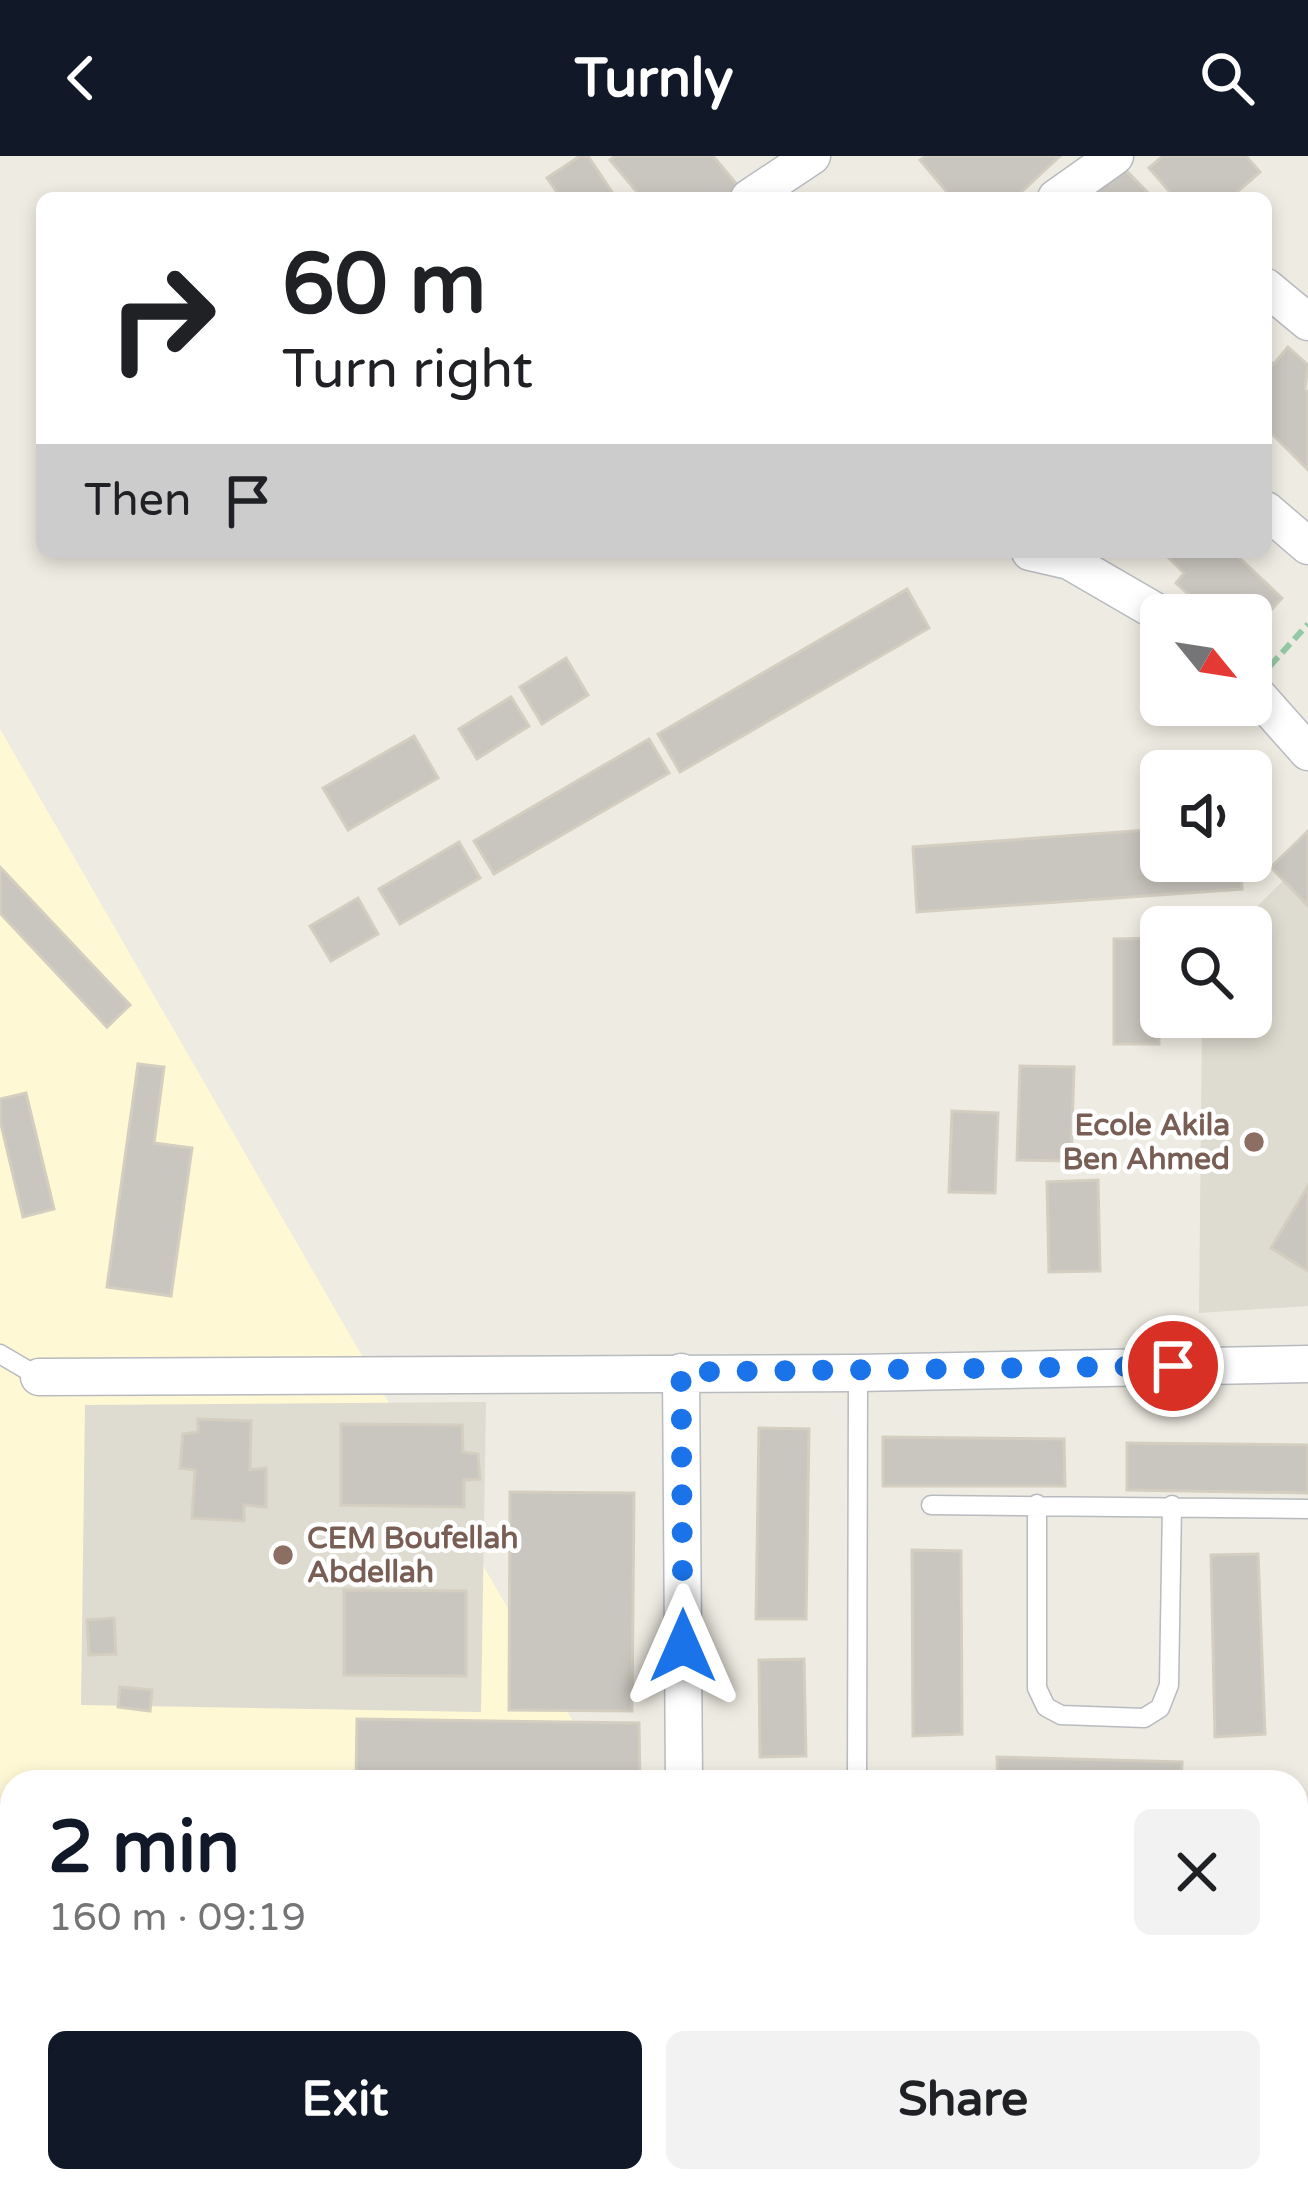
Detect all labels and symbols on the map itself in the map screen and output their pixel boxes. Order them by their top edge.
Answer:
north arrow [1140,594,1272,726]
place label: Ecole Akila Ben Ahmed [1062,1107,1230,1178]
marker: Ecole Akila Ben Ahmed [1241,1129,1267,1155]
pin [1122,1315,1224,1417]
place label: CEM Boufellah Abdellah [307,1520,519,1591]
marker: CEM Boufellah Abdellah [270,1542,296,1568]
position arrow [620,1583,746,1709]

